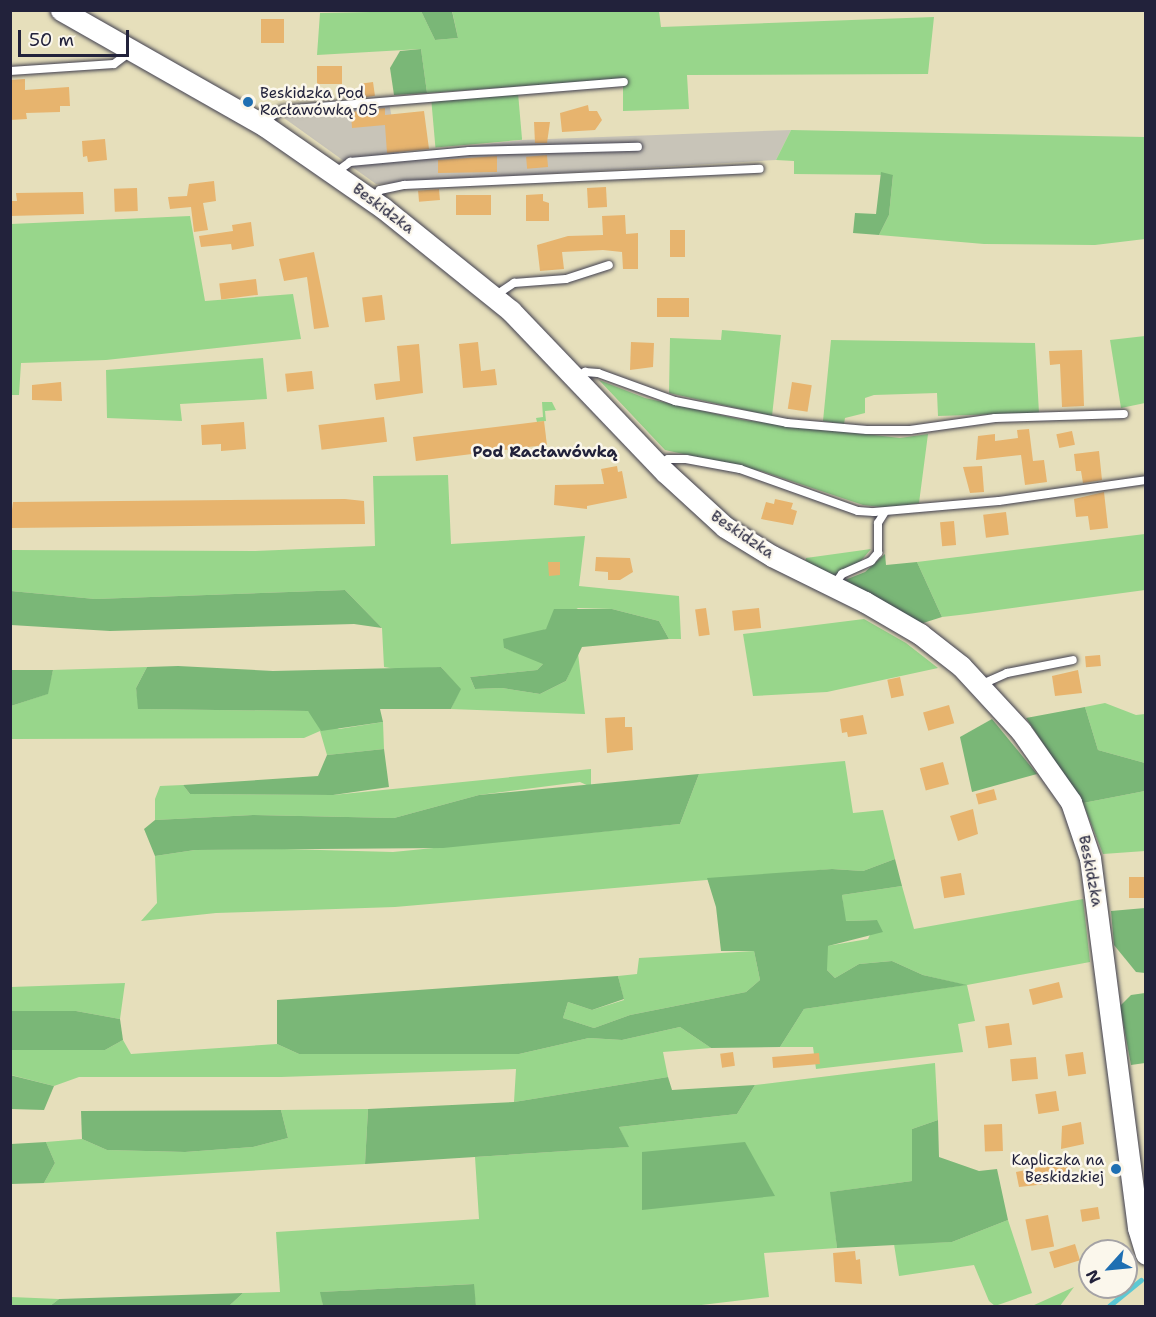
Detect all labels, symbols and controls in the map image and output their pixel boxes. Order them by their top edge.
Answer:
scale bar [21,18,132,56]
text: 50 m [29,28,74,52]
place label: Beskidzka Pod Racławówką 05 [260,84,378,119]
marker: Beskidzka Pod Racławówką 05 [241,95,255,109]
street label: Beskidzka [349,180,417,238]
district label: Pod Racławówką [472,442,618,462]
street label: Beskidzka [707,507,777,563]
street label: Beskidzka [1074,834,1106,908]
place label: Kapliczka na Beskidzkiej [1011,1151,1104,1186]
marker: Kapliczka na Beskidzkiej [1109,1162,1123,1176]
north arrow [1078,1239,1138,1299]
text: N [1081,1266,1106,1287]

